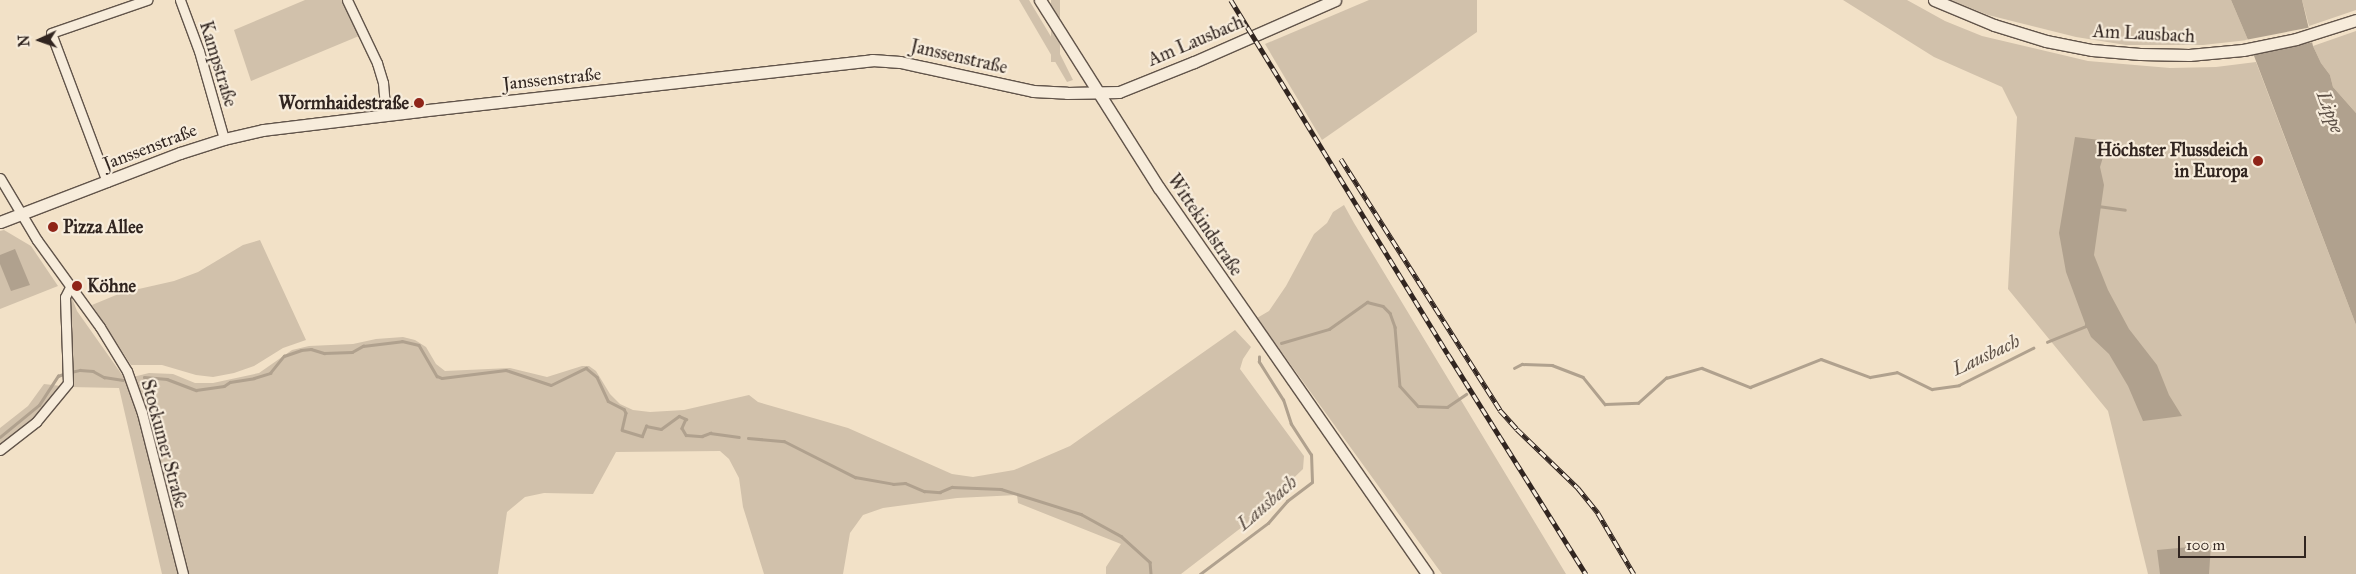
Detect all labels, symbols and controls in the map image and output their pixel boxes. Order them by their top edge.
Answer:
street label: Am Lausbach [1145,11,1247,71]
north arrow [15,15,65,65]
street label: Kampstraße [195,18,241,110]
street label: Am Lausbach [2092,21,2196,47]
text: N [16,34,33,47]
street label: Janssenstraße [909,35,1009,79]
street label: Janssenstraße [502,63,602,95]
water label: Lippe [2312,88,2348,136]
place label: Wormhaidestraße [279,92,409,114]
marker: Wormhaidestraße [413,97,425,109]
street label: Janssenstraße [100,119,200,175]
place label: Höchster Flussdeich in Europa [2097,140,2248,182]
marker: Höchster Flussdeich in Europa [2252,155,2264,167]
street label: Wittekindstraße [1163,170,1247,280]
place label: Pizza Allee [63,216,143,238]
marker: Pizza Allee [47,221,59,233]
place label: Köhne [87,275,136,297]
marker: Köhne [71,280,83,292]
water label: Lausbach [1949,329,2023,381]
street label: Stockumer Straße [136,377,192,511]
water label: Lausbach [1232,471,1302,535]
scale bar [2181,526,2308,558]
text: 100 m [2186,536,2225,554]

